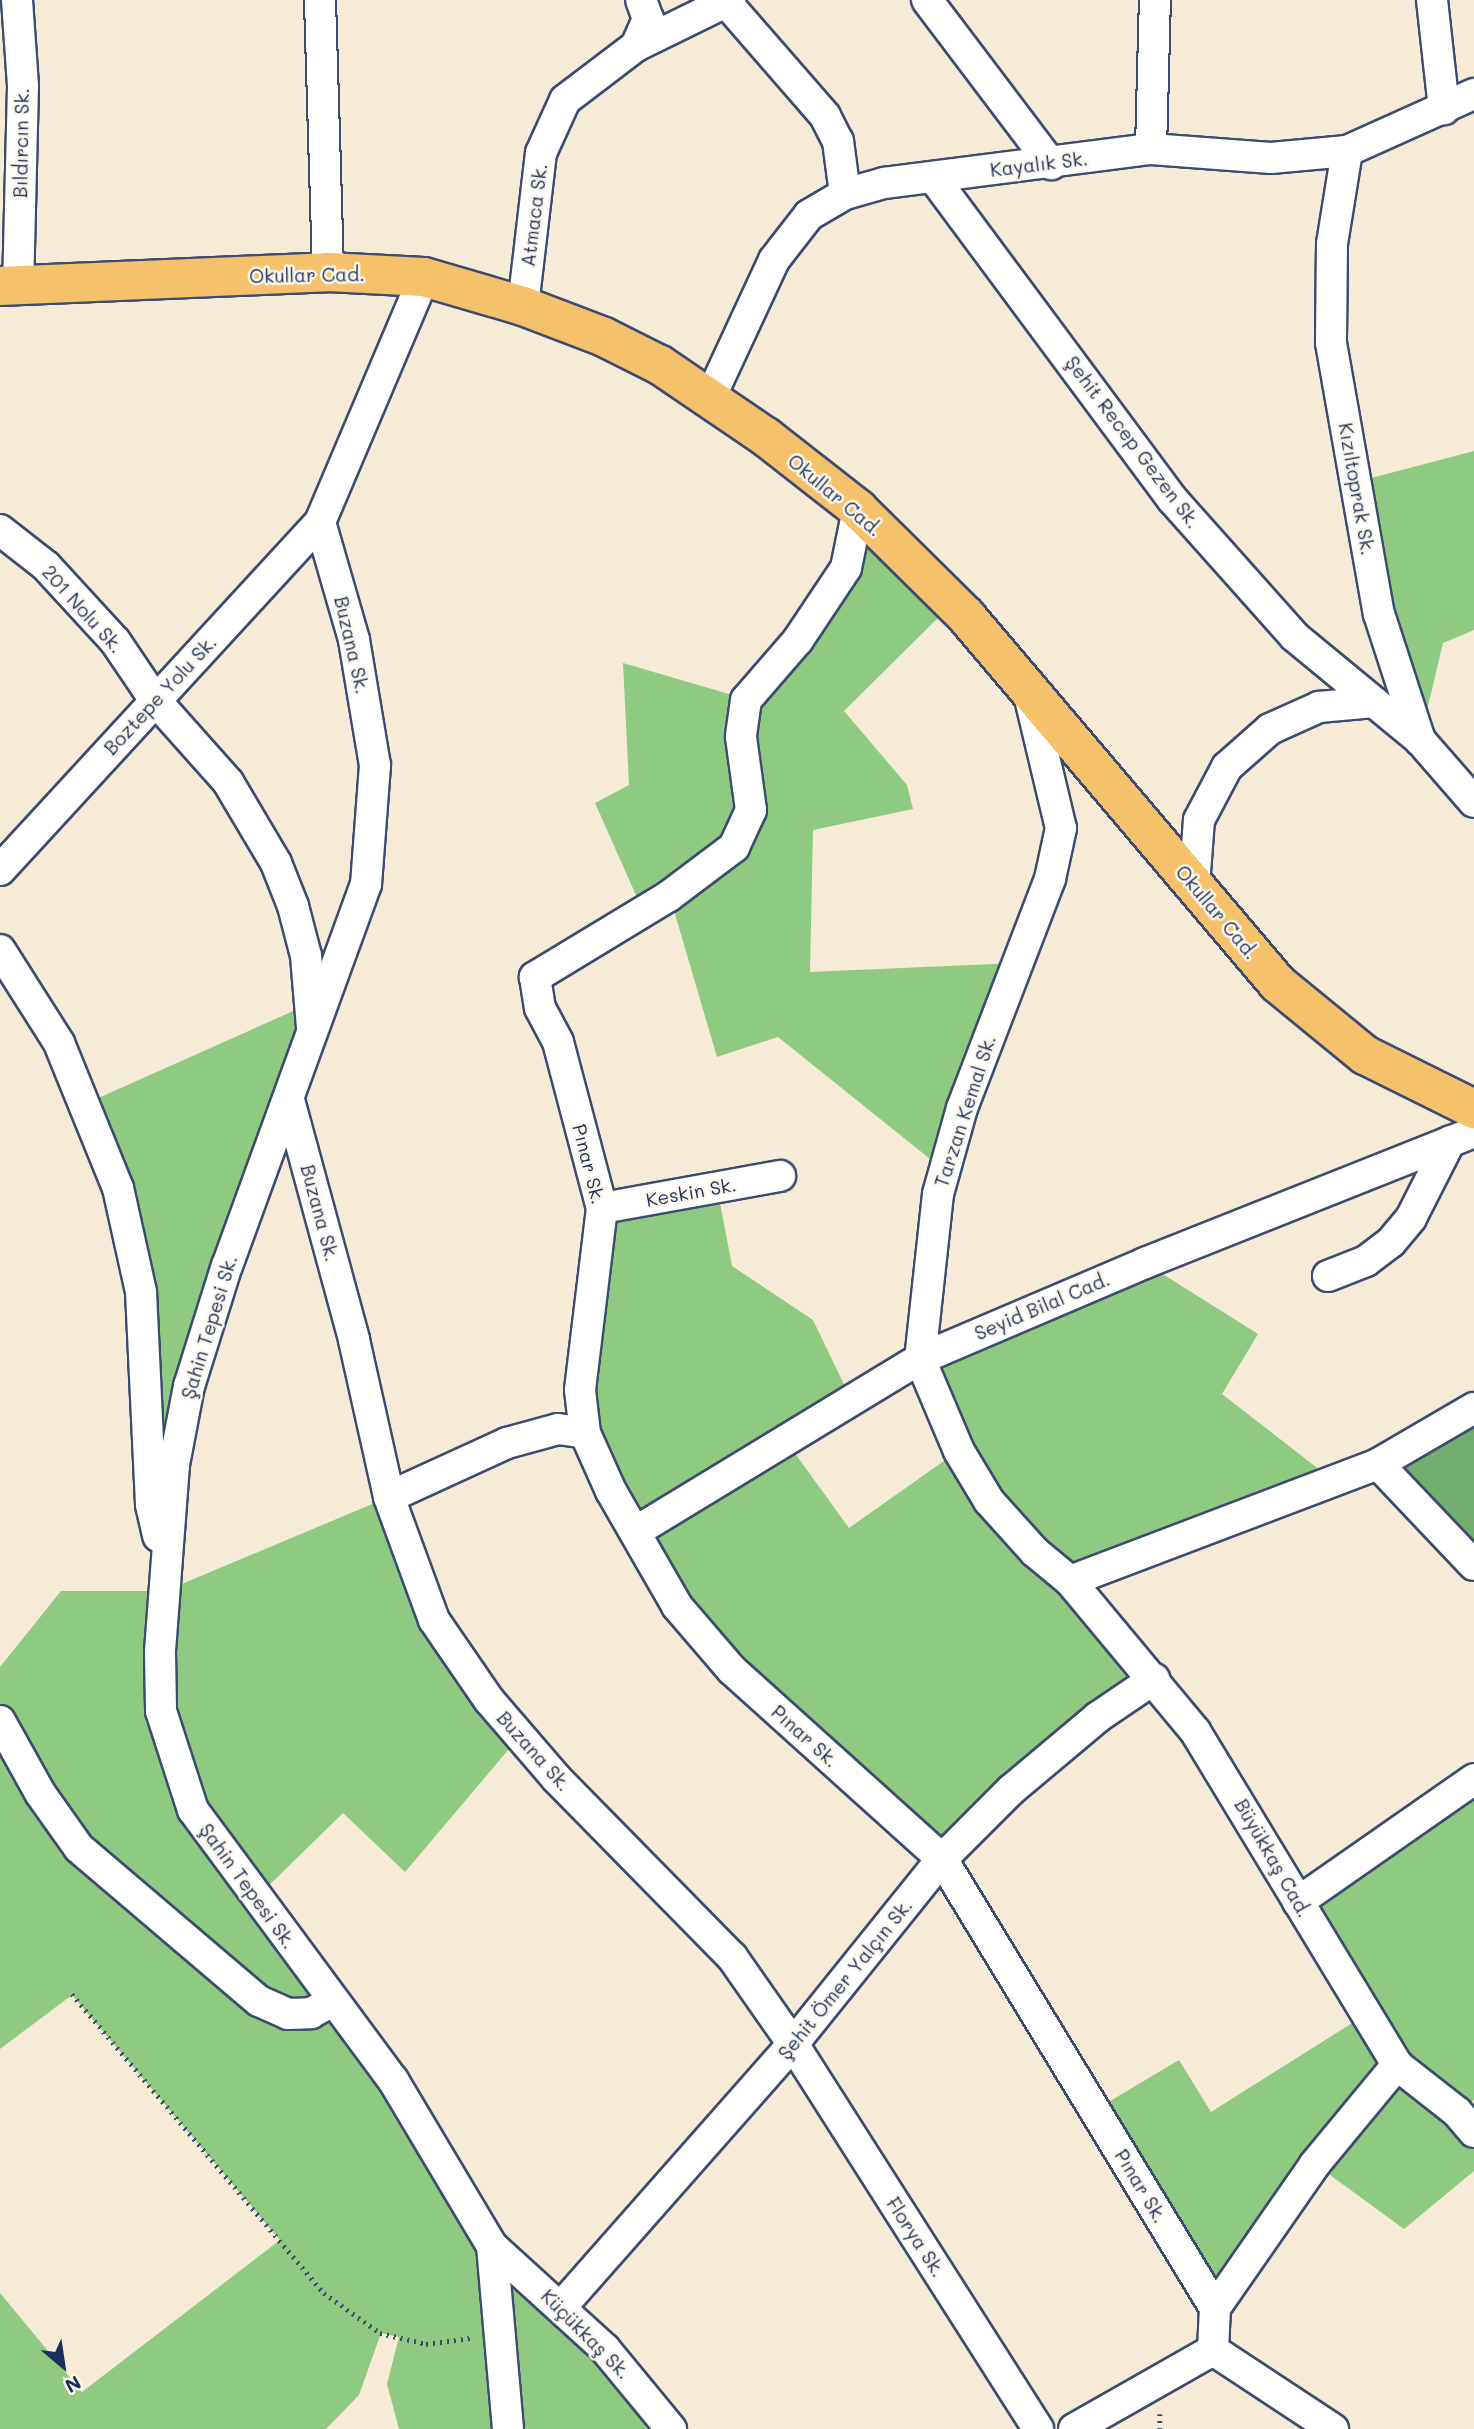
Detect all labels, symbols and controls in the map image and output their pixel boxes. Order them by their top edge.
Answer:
street label: Bıldırcın Sk. [9,88,33,198]
street label: Kayalık Sk. [989,147,1089,181]
street label: Atmaca Sk. [516,162,552,268]
street label: Okullar Cad. [249,263,365,287]
street label: Şehit Recep Gezen Sk. [1061,352,1205,532]
street label: Kızıltoprak Sk. [1334,421,1380,557]
street label: Okullar Cad. [783,449,887,541]
street label: 201 Nolu Sk. [38,561,128,657]
street label: Buzana Sk. [330,594,374,696]
street label: Boztepe Yolu Sk. [99,631,221,759]
street label: Okullar Cad. [1171,860,1263,964]
street label: Tarzan Kemal Sk. [930,1032,1000,1190]
street label: Pınar Sk. [568,1121,610,1207]
street label: Buzana Sk. [296,1162,344,1264]
street label: Keskin Sk. [644,1173,738,1211]
street label: Şahin Tepesi Sk. [176,1252,242,1402]
street label: Seyid Bilal Cad. [971,1267,1113,1345]
street label: Pınar Sk. [767,1700,843,1772]
street label: Buzana Sk. [492,1706,576,1796]
street label: Büyükkaş Cad. [1230,1795,1316,1921]
street label: Şahin Tepesi Sk. [195,1819,301,1953]
street label: Şehit Ömer Yalçın Sk. [773,1894,917,2064]
street label: Pınar Sk. [1110,2145,1172,2227]
street label: Florya Sk. [882,2193,950,2281]
street label: Küçükkaş Sk. [536,2284,636,2384]
north arrow [28,2331,98,2401]
text: N [61,2370,86,2399]

